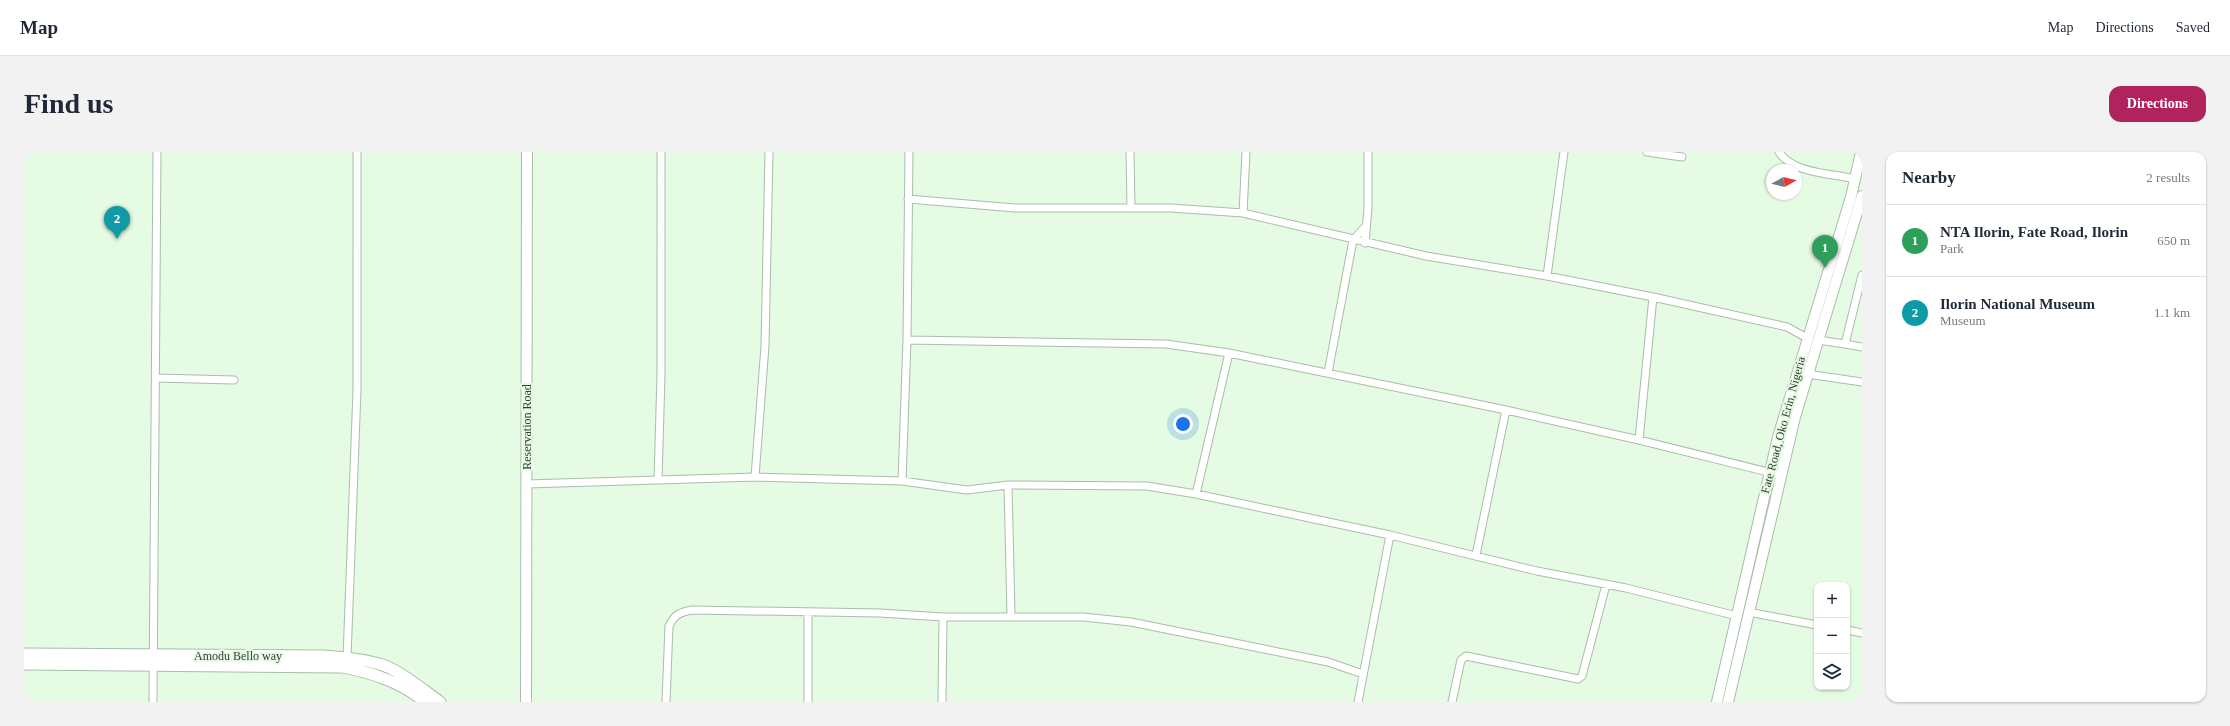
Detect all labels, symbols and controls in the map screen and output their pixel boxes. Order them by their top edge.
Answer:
text: Map [20,17,58,38]
text: Map [2048,20,2073,35]
text: Directions [2095,20,2154,35]
text: Saved [2176,20,2210,35]
button: Directions [2109,86,2206,122]
text: Find us [24,88,114,119]
north arrow [1766,164,1802,200]
text: Nearby [1902,168,1956,187]
text: 2 results [2146,170,2190,185]
pin: 2 [104,206,130,239]
text: NTA Ilorin, Fate Road, Ilorin [1940,224,2128,240]
text: 1 [1912,233,1918,248]
text: 650 m [2157,233,2190,248]
pin: 1 [1812,235,1838,268]
text: Park [1940,241,1964,256]
text: Ilorin National Museum [1940,296,2095,312]
text: 2 [1912,305,1918,320]
text: 1.1 km [2154,305,2190,320]
text: Museum [1940,313,1986,328]
street label: Fate Road, Oko Erin, Nigeria [1758,354,1808,495]
street label: Reservation Road [520,384,534,470]
your location [1173,414,1193,434]
map controls [1814,582,1850,690]
button: + [1814,582,1850,618]
button: − [1814,618,1850,654]
street label: Amodu Bello way [194,649,282,663]
button: layers [1814,654,1850,690]

